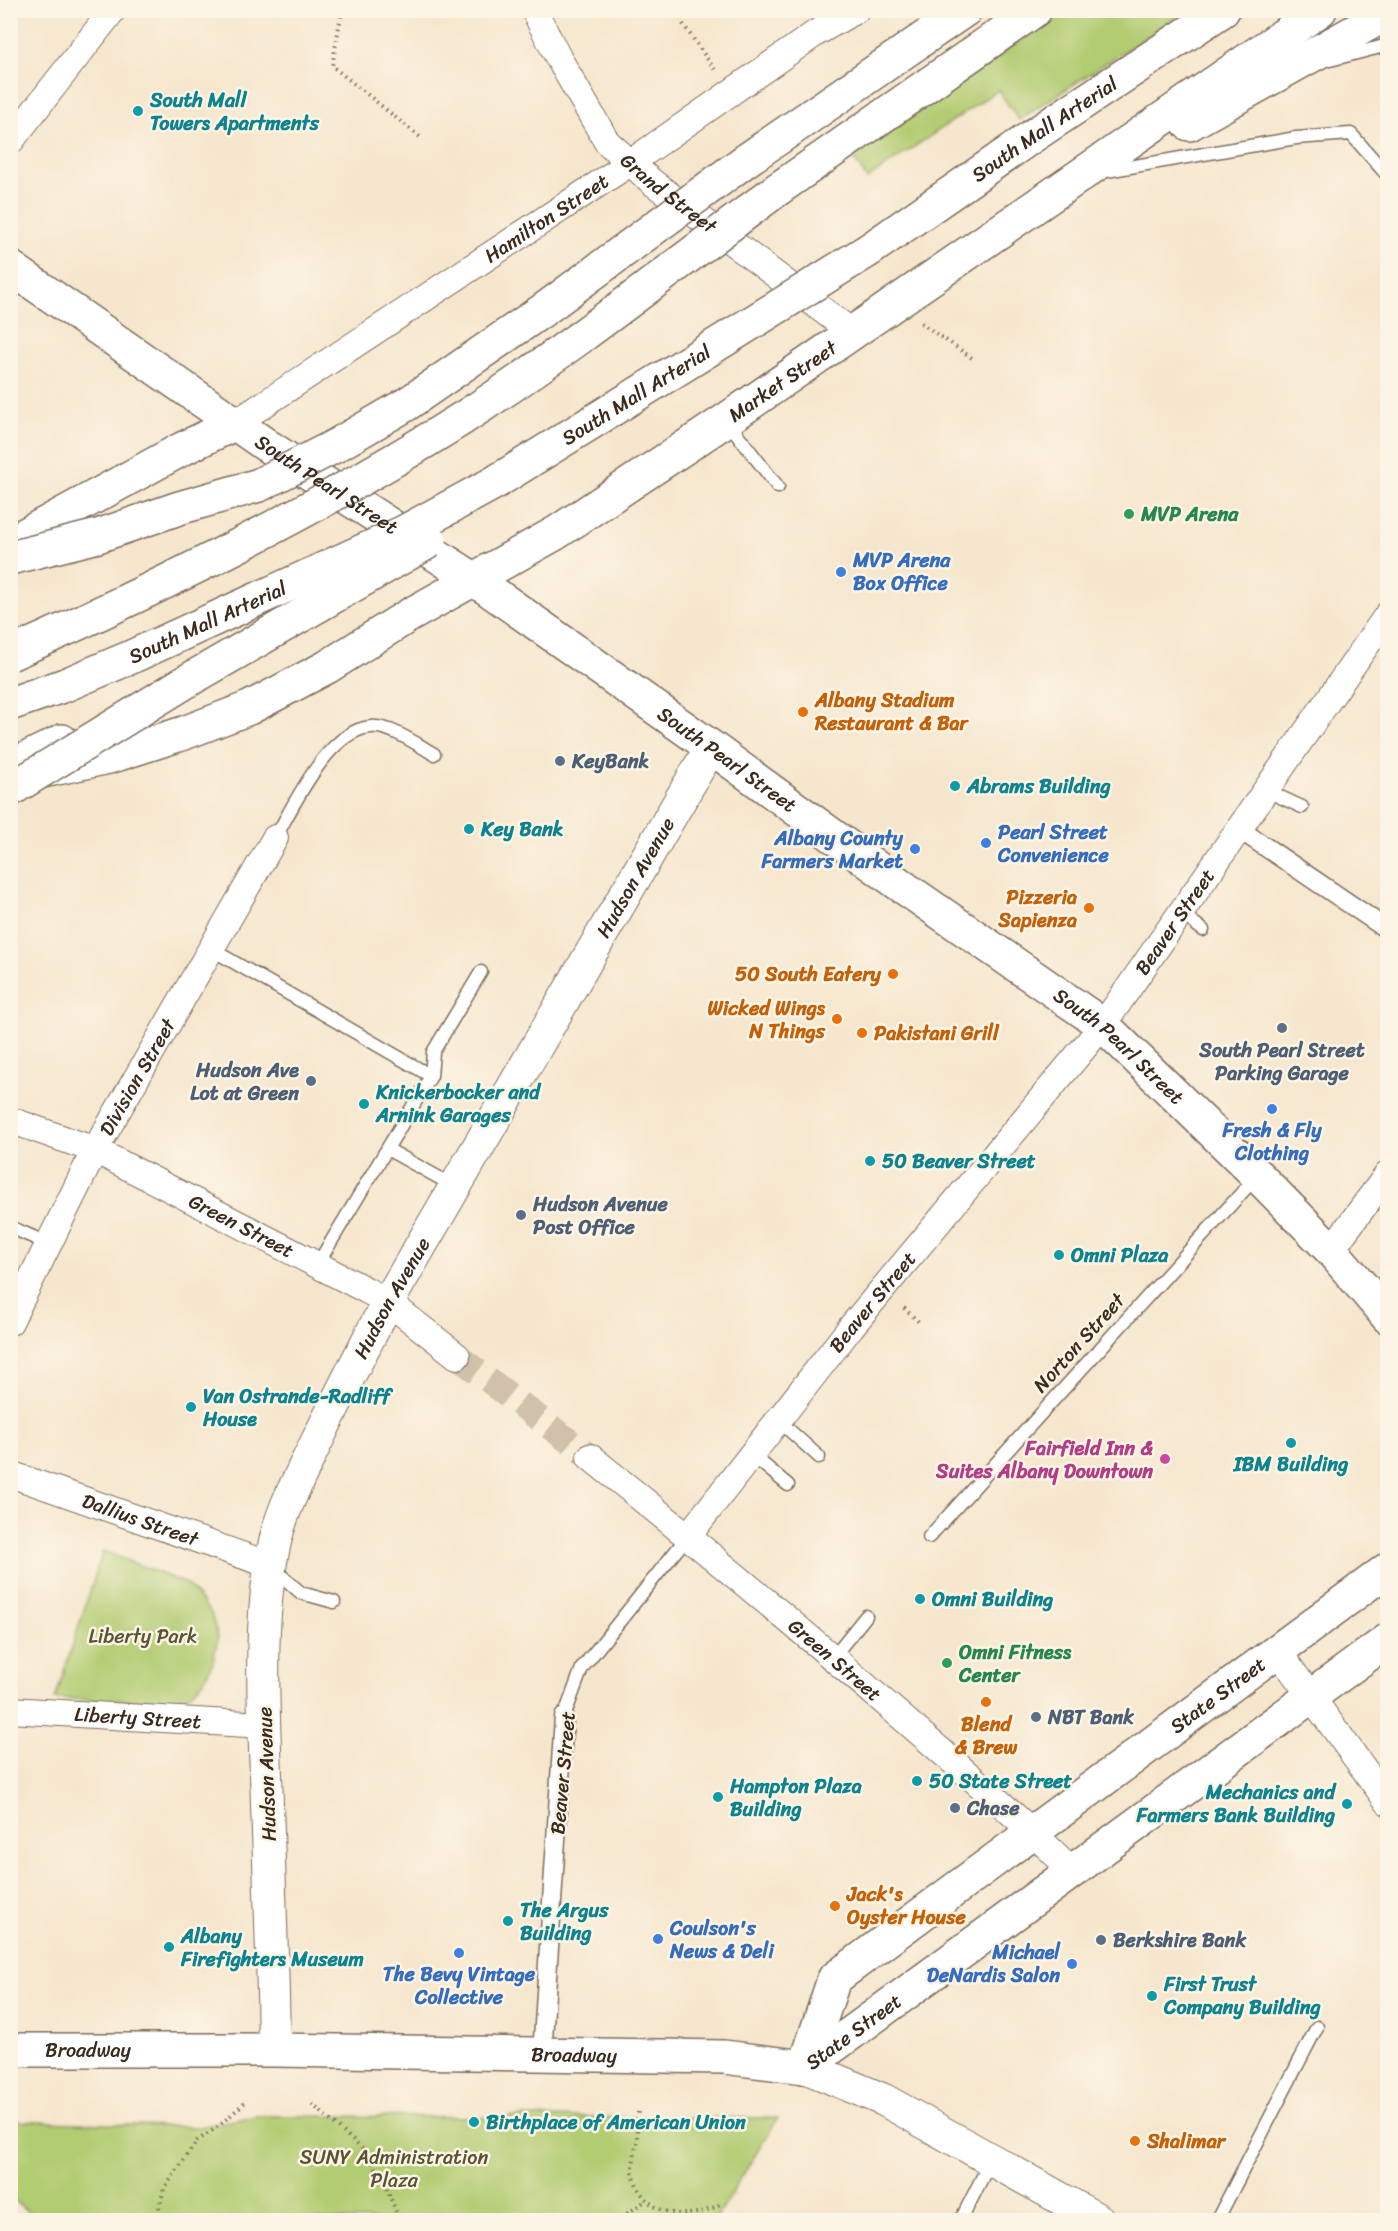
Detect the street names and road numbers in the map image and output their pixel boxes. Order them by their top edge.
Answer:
street label: South Mall Arterial [964,66,1126,191]
street label: Grand Street [612,144,725,243]
street label: Hamilton Street [477,164,616,272]
street label: Market Street [720,330,845,431]
street label: South Mall Arterial [554,334,719,455]
street label: South Pearl Street [247,425,406,544]
street label: South Mall Arterial [123,570,294,674]
street label: South Pearl Street [650,697,805,822]
street label: Hudson Avenue [586,810,684,944]
street label: Beaver Street [1125,861,1224,982]
street label: South Pearl Street [1046,978,1193,1113]
street label: Division Street [89,1011,185,1143]
street label: Green Street [182,1184,301,1268]
street label: Hudson Avenue [343,1230,440,1365]
street label: Beaver Street [820,1243,925,1360]
street label: Norton Street [1024,1284,1134,1401]
street label: Dallius Street [77,1483,204,1556]
street label: Green Street [780,1609,890,1710]
street label: State Street [1162,1647,1274,1743]
street label: Liberty Street [73,1696,202,1739]
street label: Hudson Avenue [247,1706,287,1842]
street label: Beaver Street [540,1710,586,1836]
street label: State Street [797,1984,910,2079]
street label: Broadway [45,2033,132,2068]
street label: Broadway [531,2037,618,2073]

